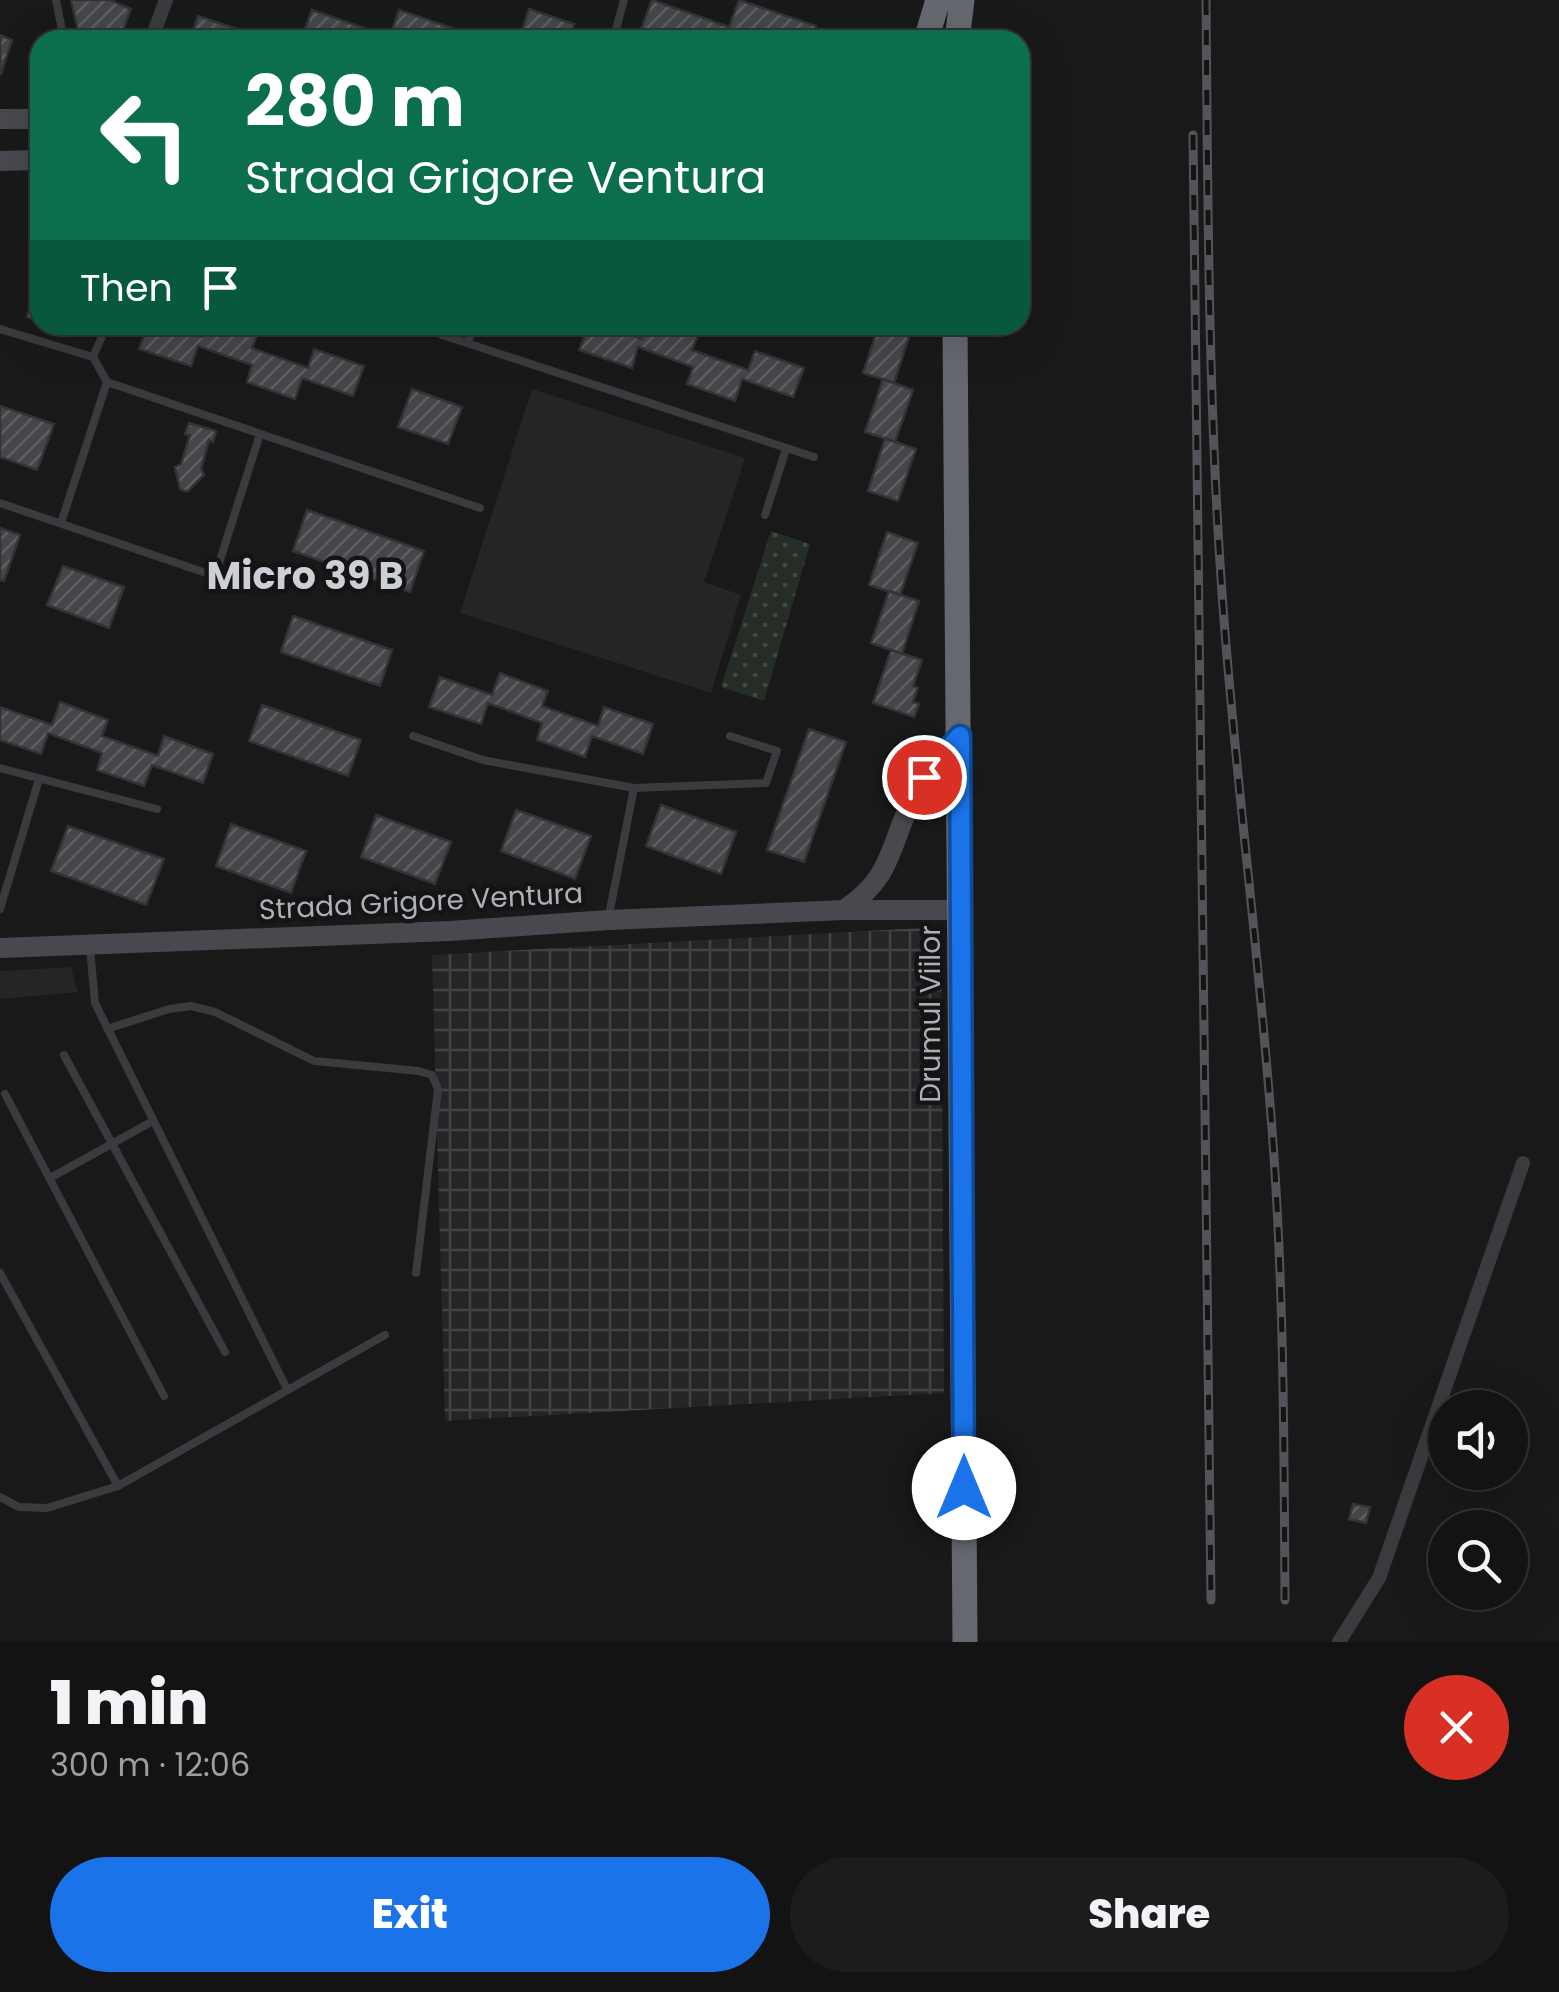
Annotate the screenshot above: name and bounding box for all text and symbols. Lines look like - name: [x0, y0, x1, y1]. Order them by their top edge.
- text: 280 m: [245, 52, 465, 151]
- icon: left: [80, 70, 210, 200]
- text: Strada Grigore Ventura: [245, 146, 766, 209]
- icon: arrive: [193, 260, 248, 315]
- text: Then: [80, 261, 173, 314]
- district label: Micro 39 B: [206, 549, 404, 602]
- pin: [882, 735, 967, 820]
- icon: arrive: [897, 750, 952, 805]
- street label: Strada Grigore Ventura: [258, 874, 584, 929]
- street label: Drumul Viilor: [911, 925, 950, 1103]
- map controls: [1428, 1390, 1528, 1610]
- button: sound: [1428, 1390, 1528, 1490]
- position arrow: [912, 1436, 1016, 1540]
- button: search: [1428, 1510, 1528, 1610]
- text: 1 min: [50, 1661, 208, 1745]
- button: close: [1404, 1675, 1509, 1780]
- text: 300 m · 12:06: [50, 1742, 250, 1787]
- button: Exit: [50, 1857, 770, 1972]
- button: Share: [790, 1857, 1509, 1972]

